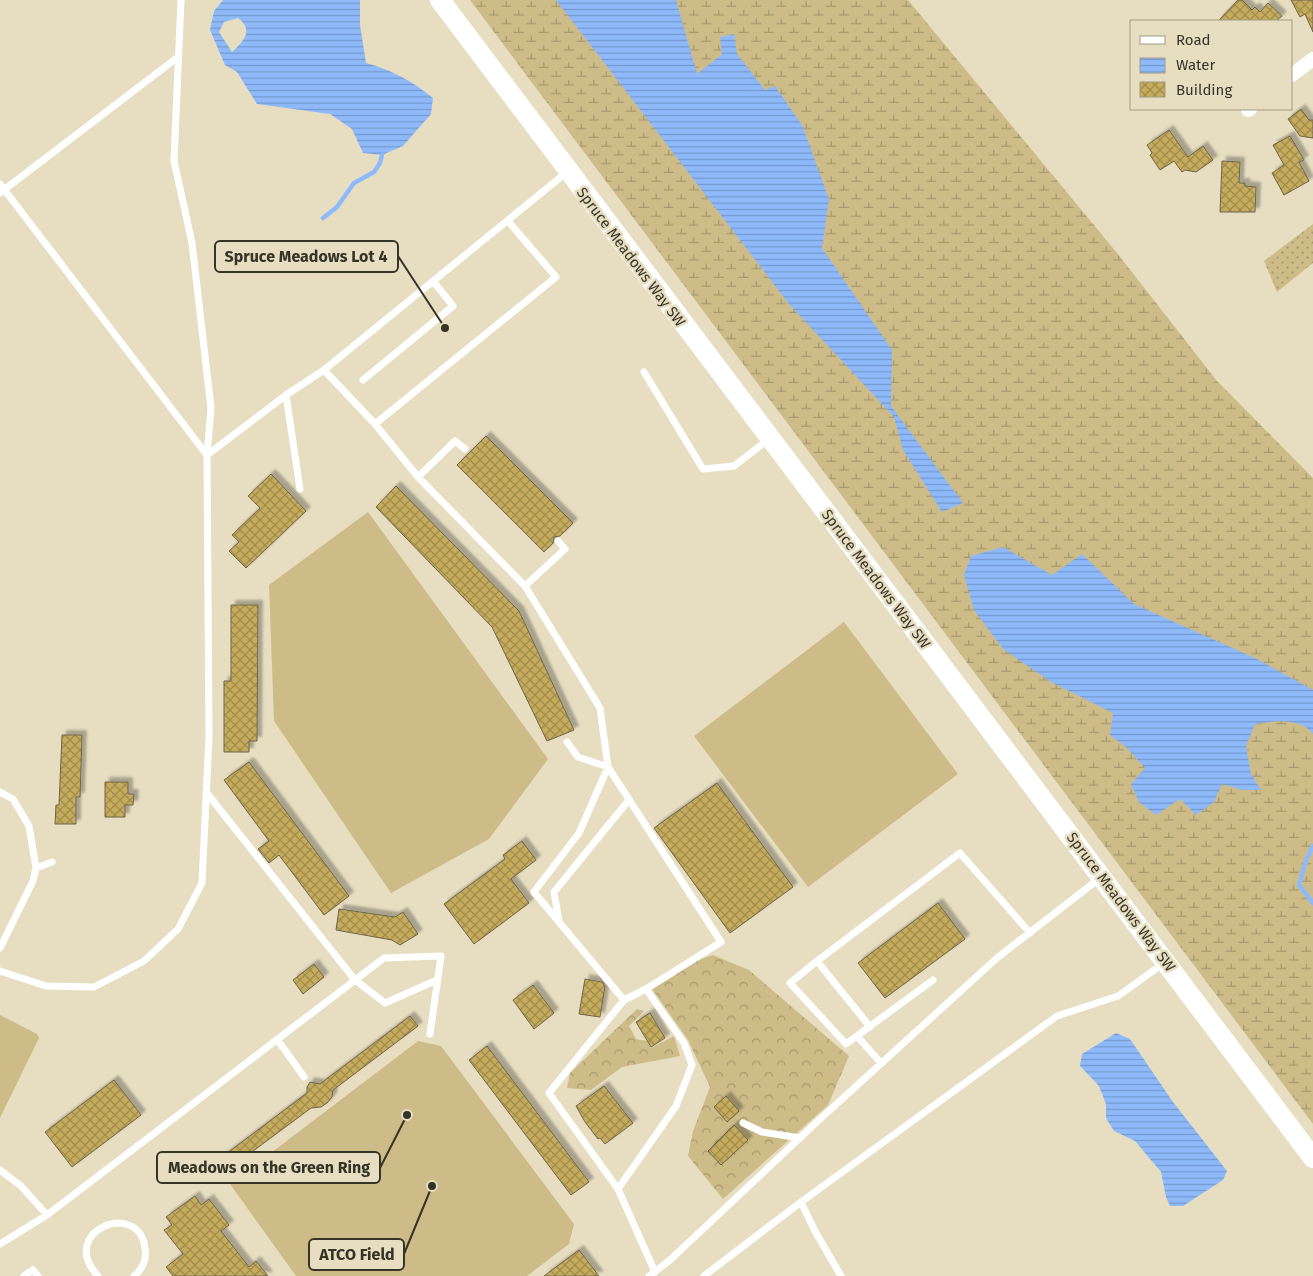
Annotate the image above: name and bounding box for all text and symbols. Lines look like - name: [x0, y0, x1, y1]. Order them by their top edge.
- legend: [1130, 20, 1293, 110]
- text: Road: [1176, 31, 1211, 49]
- text: Water: [1176, 56, 1215, 74]
- text: Building: [1176, 81, 1232, 99]
- street label: Spruce Meadows Way SW: [573, 184, 690, 331]
- callout: Spruce Meadows Lot 4: [215, 241, 398, 272]
- text: Spruce Meadows Lot 4: [225, 247, 387, 266]
- street label: Spruce Meadows Way SW: [818, 506, 935, 653]
- street label: Spruce Meadows Way SW: [1063, 829, 1180, 976]
- callout: Meadows on the Green Ring: [157, 1152, 380, 1183]
- text: Meadows on the Green Ring: [168, 1158, 370, 1177]
- callout: ATCO Field: [309, 1239, 404, 1270]
- text: ATCO Field: [318, 1245, 395, 1264]

